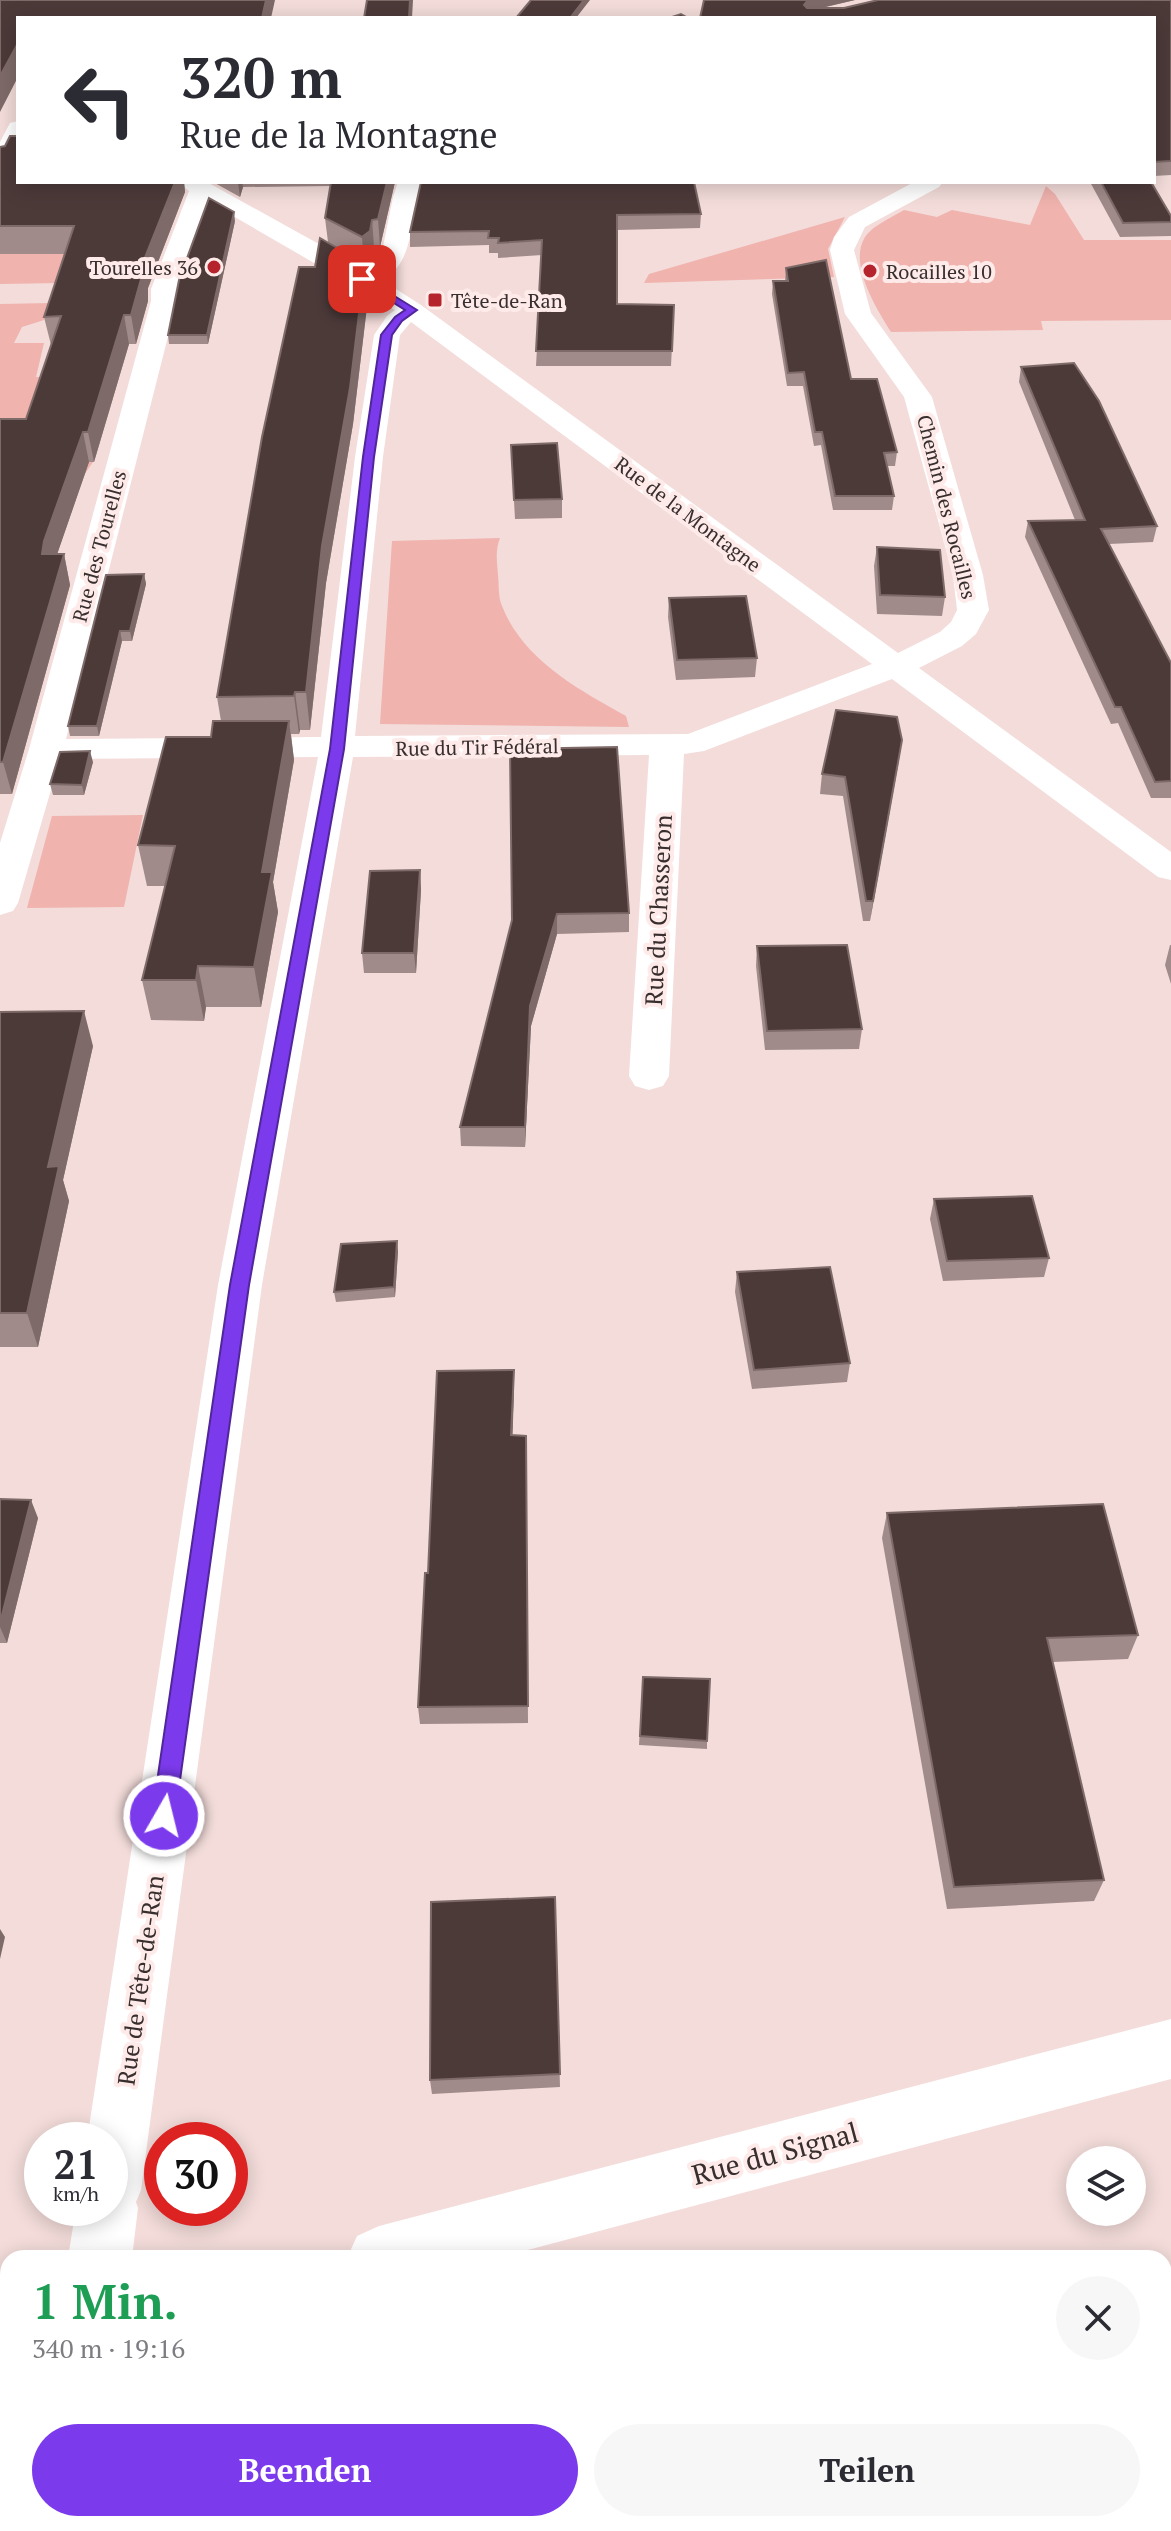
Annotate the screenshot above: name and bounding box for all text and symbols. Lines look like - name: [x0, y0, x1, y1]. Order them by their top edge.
- text: 320 m: [180, 40, 342, 114]
- icon: left: [48, 48, 152, 152]
- text: Rue de la Montagne: [180, 111, 498, 158]
- pin: [328, 245, 396, 313]
- place label: Tourelles 36: [90, 254, 198, 281]
- icon: arrive: [340, 257, 384, 301]
- marker: Tourelles 36: [205, 258, 223, 276]
- place label: Rocailles 10: [886, 258, 992, 285]
- marker: Rocailles 10: [861, 262, 879, 280]
- place label: Tête-de-Ran: [451, 287, 563, 314]
- marker: Tête-de-Ran: [426, 291, 444, 309]
- street label: Chemin des Rocailles: [911, 412, 983, 602]
- street label: Rue de la Montagne: [609, 450, 767, 578]
- street label: Rue des Tourelles: [66, 467, 132, 625]
- street label: Rue du Tir Fédéral: [395, 732, 559, 762]
- street label: Rue du Chasseron: [637, 814, 679, 1006]
- position arrow: [122, 1774, 206, 1858]
- street label: Rue de Tête-de-Ran: [109, 1873, 171, 2087]
- street label: Rue du Signal: [688, 2113, 862, 2193]
- speed limit sign: 30: [144, 2122, 248, 2226]
- text: 21: [53, 2137, 99, 2190]
- map controls: [1066, 2146, 1146, 2226]
- button: layers: [1066, 2146, 1146, 2226]
- text: km/h: [53, 2180, 99, 2207]
- text: 1 Min.: [32, 2269, 178, 2333]
- button: close: [1056, 2276, 1140, 2360]
- text: 340 m · 19:16: [32, 2331, 185, 2365]
- button: Beenden: [32, 2424, 578, 2516]
- button: Teilen: [594, 2424, 1140, 2516]

